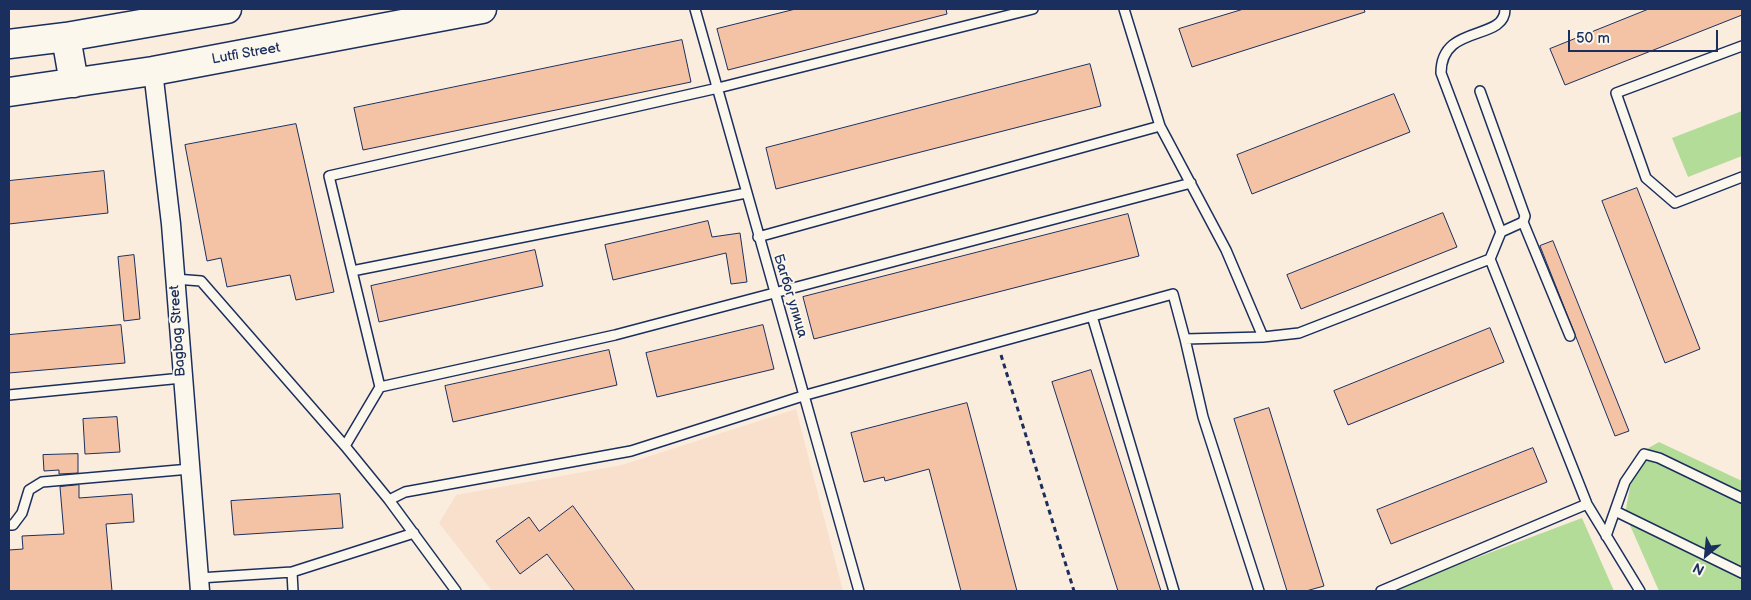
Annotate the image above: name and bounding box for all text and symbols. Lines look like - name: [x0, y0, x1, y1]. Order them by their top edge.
- scale bar: [1571, 20, 1721, 52]
- text: 50 m: [1576, 29, 1610, 48]
- street label: Lutfi Street: [210, 40, 282, 68]
- street label: Багбог улица: [769, 252, 811, 340]
- street label: Bagbag Street: [166, 285, 190, 377]
- north arrow: [1681, 530, 1731, 580]
- text: N: [1690, 559, 1707, 579]

